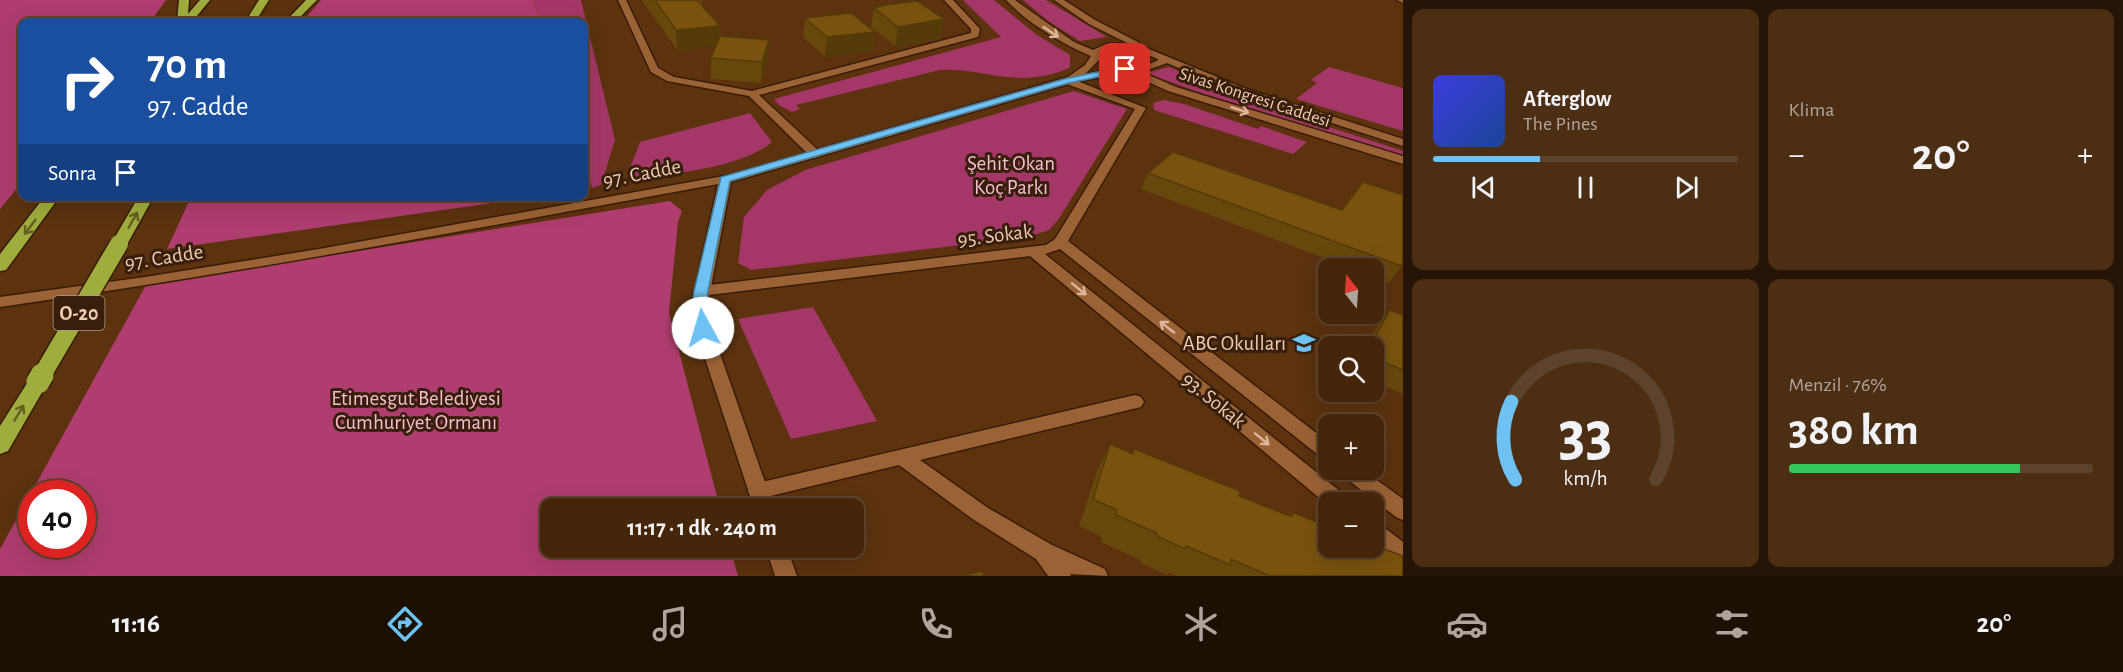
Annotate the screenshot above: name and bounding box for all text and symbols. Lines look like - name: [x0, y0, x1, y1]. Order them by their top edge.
- one-way arrow: [1042, 26, 1059, 38]
- icon: right: [48, 42, 126, 120]
- pin: [1099, 43, 1150, 94]
- text: 70 m: [147, 44, 227, 86]
- icon: arrive: [1108, 52, 1141, 85]
- street label: Sivas Kongresi Caddesi: [1177, 65, 1333, 131]
- text: Afterglow: [1523, 88, 1611, 110]
- text: 97. Cadde: [147, 93, 249, 120]
- text: Klima: [1789, 100, 1834, 120]
- one-way arrow: [1230, 105, 1249, 116]
- text: The Pines: [1523, 114, 1598, 134]
- text: 20°: [1912, 133, 1970, 178]
- text: −: [1789, 139, 1804, 172]
- text: +: [2077, 139, 2093, 172]
- park label: Şehit Okan Koç Parkı: [967, 153, 1055, 198]
- icon: arrive: [109, 156, 142, 189]
- street label: 97. Cadde: [601, 156, 683, 191]
- text: Sonra: [48, 162, 97, 184]
- icon: previous: [1467, 171, 1500, 204]
- icon: pause: [1569, 171, 1602, 204]
- icon: next: [1670, 171, 1703, 204]
- one-way arrow: [127, 212, 139, 229]
- one-way arrow: [24, 218, 36, 234]
- street label: 95. Sokak: [956, 220, 1034, 250]
- street label: 97. Cadde: [123, 241, 205, 274]
- north arrow: [1318, 258, 1384, 324]
- map controls: [1318, 258, 1384, 558]
- one-way arrow: [1071, 282, 1087, 295]
- road number: O-20: [54, 296, 104, 330]
- position arrow: [671, 296, 735, 360]
- one-way arrow: [1159, 320, 1175, 333]
- school or university icon: ABC Okulları: [1291, 330, 1317, 356]
- place label: ABC Okulları: [1183, 333, 1286, 354]
- button: search: [1318, 336, 1384, 402]
- street label: 93. Sokak: [1178, 369, 1250, 432]
- text: Menzil · 76%: [1789, 375, 1887, 395]
- park label: Etimesgut Belediyesi Cumhuriyet Ormanı: [331, 388, 501, 433]
- text: 33: [1558, 404, 1612, 466]
- one-way arrow: [13, 405, 26, 422]
- text: 380 km: [1789, 408, 1919, 453]
- button: +: [1318, 414, 1384, 480]
- one-way arrow: [1254, 432, 1269, 446]
- text: km/h: [1563, 468, 1607, 489]
- speed limit sign: 40: [18, 480, 96, 558]
- button: −: [1318, 492, 1384, 558]
- text: 11:17 · 1 dk · 240 m: [627, 517, 777, 539]
- icon: directions: [384, 603, 426, 645]
- icon: music: [649, 603, 691, 645]
- icon: phone: [915, 603, 957, 645]
- icon: climate: [1180, 603, 1222, 645]
- icon: car: [1446, 603, 1488, 645]
- icon: filters: [1711, 603, 1753, 645]
- text: 11:16: [112, 610, 160, 637]
- text: 20°: [1977, 610, 2011, 637]

